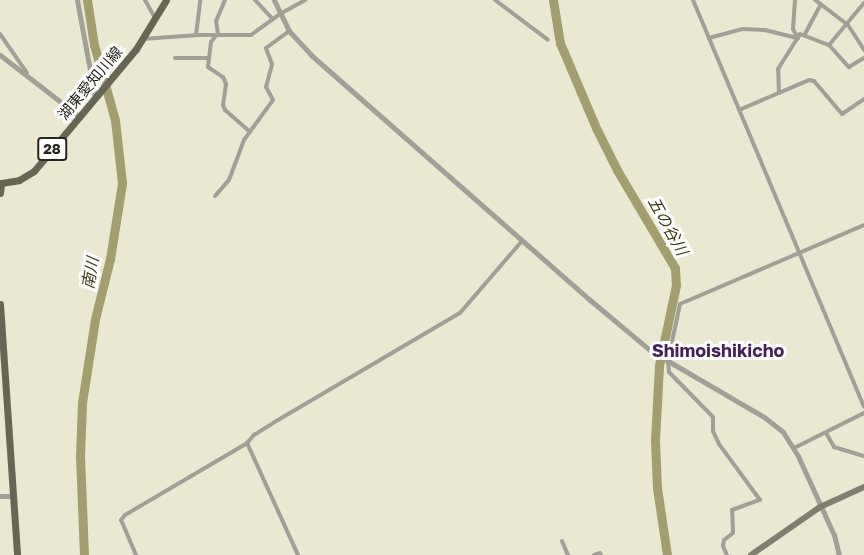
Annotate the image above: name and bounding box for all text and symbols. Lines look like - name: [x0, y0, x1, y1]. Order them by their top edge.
- street label: 湖東愛知川線: [54, 43, 126, 123]
- road number: 28: [37, 138, 67, 160]
- water label: 五の谷川: [644, 193, 692, 259]
- water label: 南川: [78, 256, 102, 290]
- district label: Shimoishikicho: [652, 339, 784, 361]

